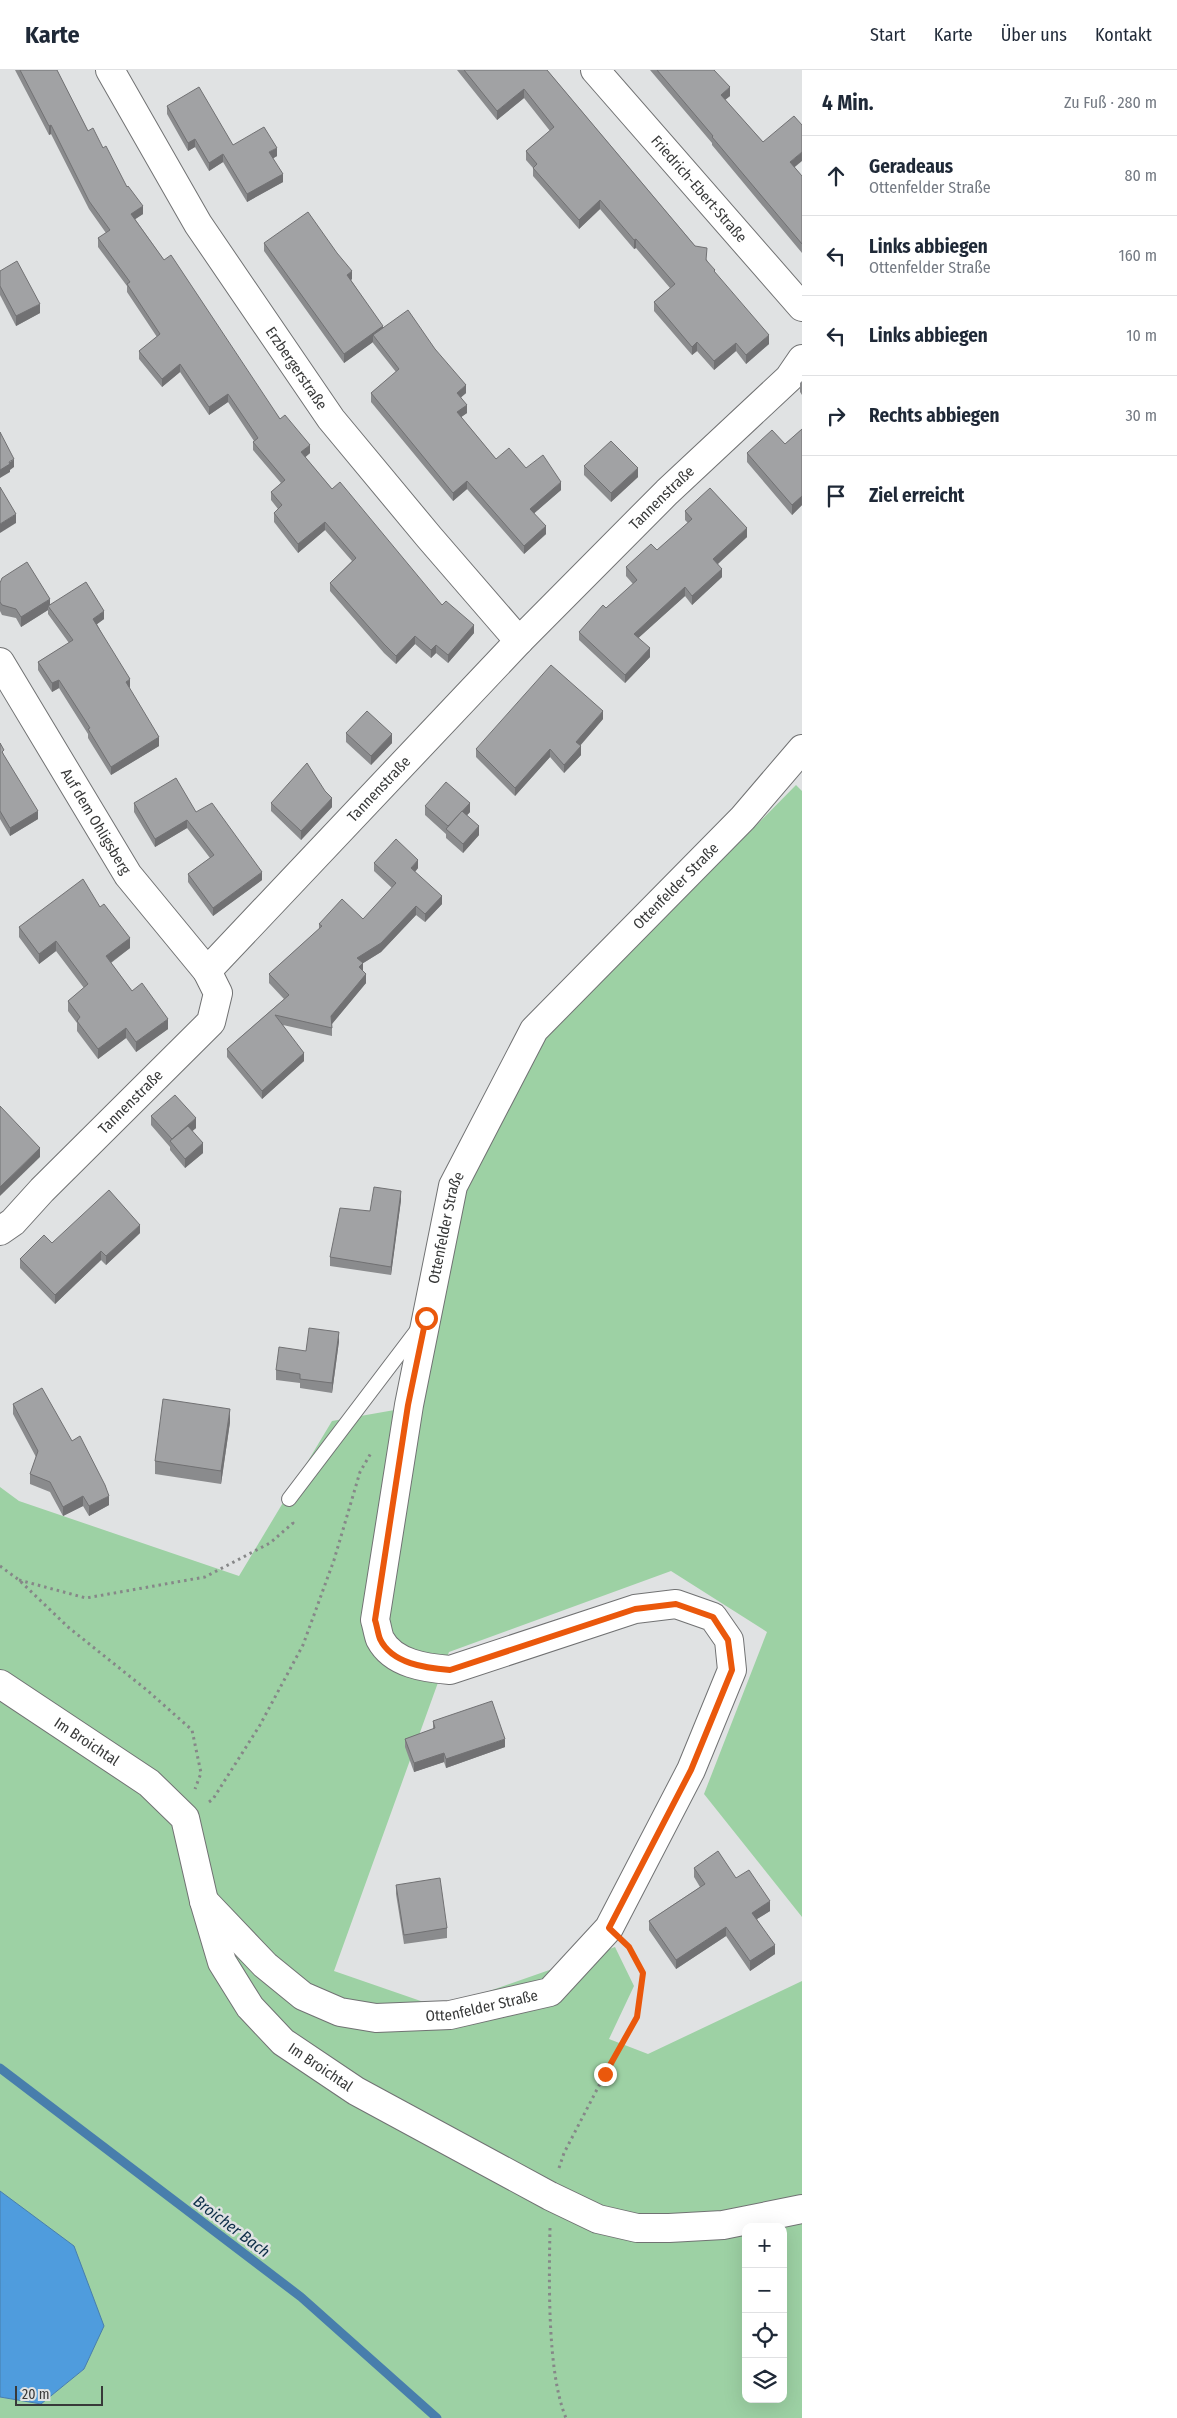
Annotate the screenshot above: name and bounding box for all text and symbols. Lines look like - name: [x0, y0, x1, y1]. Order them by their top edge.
- text: Karte: [25, 21, 80, 49]
- text: Start: [870, 24, 906, 46]
- text: Karte: [934, 24, 973, 46]
- text: Über uns: [1001, 24, 1067, 46]
- text: Kontakt: [1095, 24, 1152, 46]
- text: 4 Min.: [822, 90, 874, 116]
- text: Zu Fuß · 280 m: [1064, 93, 1157, 112]
- street label: Friedrich-Ebert-Straße: [647, 132, 751, 246]
- text: Geradeaus: [869, 155, 953, 178]
- icon: ahead: [822, 162, 850, 190]
- text: 80 m: [1125, 166, 1157, 185]
- text: Ottenfelder Straße: [869, 178, 991, 197]
- text: Links abbiegen: [869, 235, 988, 258]
- icon: left: [822, 242, 850, 270]
- text: 160 m: [1118, 246, 1157, 265]
- text: Ottenfelder Straße: [869, 258, 991, 277]
- icon: left: [822, 322, 850, 350]
- street label: Erzbergerstraße: [262, 323, 331, 413]
- text: Links abbiegen: [869, 324, 988, 347]
- text: 10 m: [1126, 326, 1157, 345]
- icon: right: [822, 402, 850, 430]
- text: Rechts abbiegen: [869, 404, 999, 427]
- text: 30 m: [1125, 406, 1157, 425]
- street label: Tannenstraße: [626, 462, 698, 534]
- icon: arrive: [822, 482, 850, 510]
- text: Ziel erreicht: [869, 484, 965, 507]
- street label: Tannenstraße: [344, 753, 414, 826]
- street label: Auf dem Ohligsberg: [57, 765, 135, 878]
- street label: Ottenfelder Straße: [629, 839, 722, 933]
- street label: Tannenstraße: [95, 1066, 167, 1138]
- street label: Ottenfelder Straße: [425, 1169, 468, 1285]
- route start: [415, 1307, 438, 1330]
- street label: Im Broichtal: [51, 1714, 122, 1770]
- street label: Ottenfelder Straße: [425, 1986, 540, 2025]
- street label: Im Broichtal: [285, 2039, 356, 2095]
- route end: [594, 2063, 617, 2086]
- water label: Broicher Bach: [190, 2192, 274, 2261]
- map controls: [742, 2223, 787, 2403]
- button: +: [742, 2223, 787, 2268]
- button: −: [742, 2268, 787, 2313]
- button: locate: [742, 2313, 787, 2358]
- button: layers: [742, 2358, 787, 2403]
- scale bar: [15, 2383, 102, 2406]
- text: 20 m: [22, 2386, 50, 2403]

